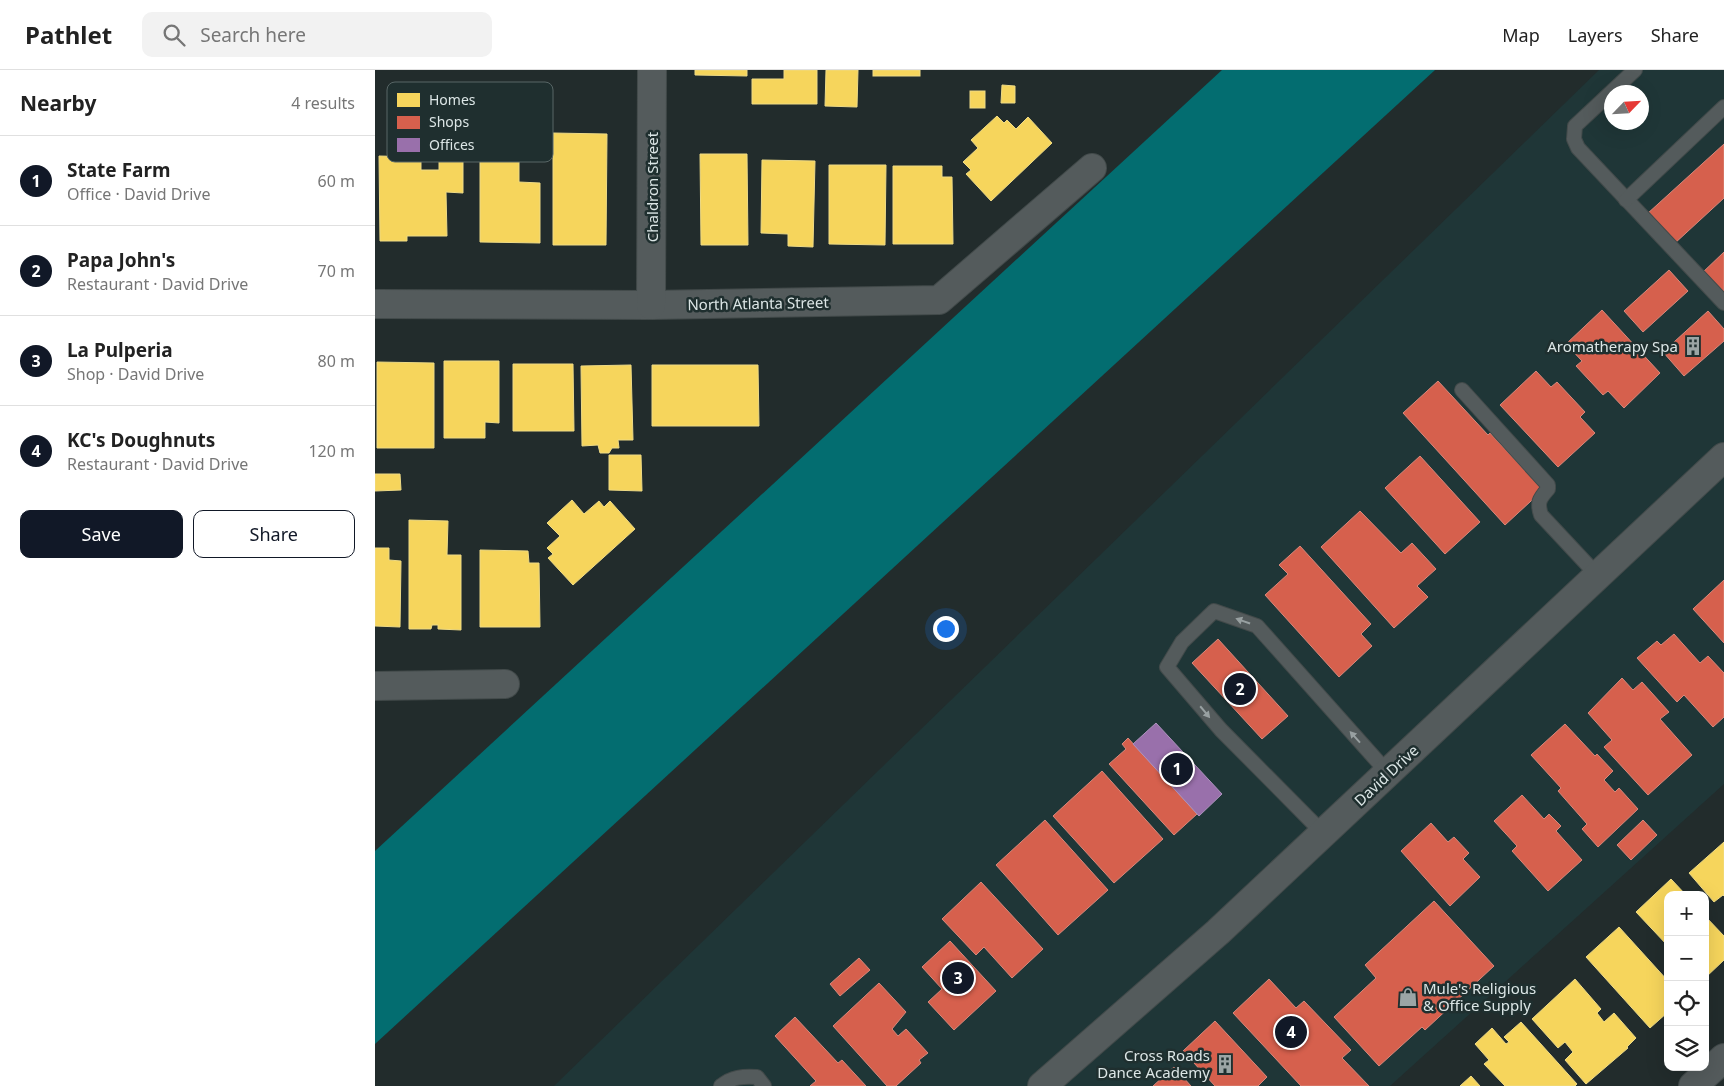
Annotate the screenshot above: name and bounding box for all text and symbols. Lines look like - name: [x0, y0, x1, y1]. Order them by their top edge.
- search box: [142, 12, 492, 57]
- text: Pathlet: [25, 18, 112, 51]
- icon: search: [160, 21, 188, 49]
- text: Search here: [200, 22, 306, 48]
- text: Map: [1502, 23, 1540, 47]
- text: Layers: [1568, 23, 1623, 47]
- text: Share: [1651, 23, 1699, 47]
- legend: [387, 82, 553, 162]
- north arrow: [1604, 85, 1649, 130]
- text: Nearby: [20, 89, 96, 117]
- text: Homes: [429, 90, 476, 109]
- text: 4 results: [291, 92, 355, 114]
- text: Shops: [429, 112, 469, 131]
- street label: Chaldron Street: [642, 131, 662, 242]
- text: Offices: [429, 135, 475, 154]
- text: State Farm: [67, 157, 170, 183]
- text: 1: [31, 170, 41, 192]
- text: 60 m: [318, 170, 355, 192]
- text: Office · David Drive: [67, 183, 210, 205]
- text: Papa John's: [67, 247, 175, 273]
- text: 2: [31, 260, 41, 282]
- text: 70 m: [318, 260, 355, 282]
- text: Restaurant · David Drive: [67, 273, 248, 295]
- street label: North Atlanta Street: [687, 292, 829, 314]
- building icon: Aromatherapy Spa: [1682, 335, 1704, 357]
- place label: Aromatherapy Spa: [1547, 336, 1678, 356]
- text: La Pulperia: [67, 337, 173, 363]
- text: 3: [31, 350, 41, 372]
- text: 80 m: [318, 350, 355, 372]
- text: Shop · David Drive: [67, 363, 204, 385]
- text: KC's Doughnuts: [67, 427, 215, 453]
- text: 4: [31, 440, 41, 462]
- text: 120 m: [308, 440, 355, 462]
- text: Restaurant · David Drive: [67, 453, 248, 475]
- button: Save: [20, 510, 183, 558]
- button: Share: [193, 510, 355, 558]
- your location: [933, 616, 959, 642]
- one-way arrow: [1235, 617, 1250, 625]
- pin: 2: [1224, 670, 1256, 708]
- one-way arrow: [1199, 705, 1211, 717]
- one-way arrow: [1349, 731, 1361, 743]
- street label: David Drive: [1350, 740, 1422, 810]
- pin: 1: [1161, 750, 1193, 788]
- map controls: [1664, 891, 1709, 1071]
- button: +: [1664, 891, 1709, 936]
- button: −: [1664, 936, 1709, 981]
- pin: 3: [942, 959, 974, 997]
- place label: Mule's Religious & Office Supply: [1423, 978, 1536, 1015]
- button: locate: [1664, 981, 1709, 1026]
- shop icon: Mule's Religious & Office Supply: [1397, 986, 1419, 1008]
- pin: 4: [1275, 1013, 1307, 1051]
- button: layers: [1664, 1026, 1709, 1071]
- place label: Cross Roads Dance Academy: [1097, 1045, 1210, 1082]
- building icon: Cross Roads Dance Academy: [1214, 1053, 1236, 1075]

